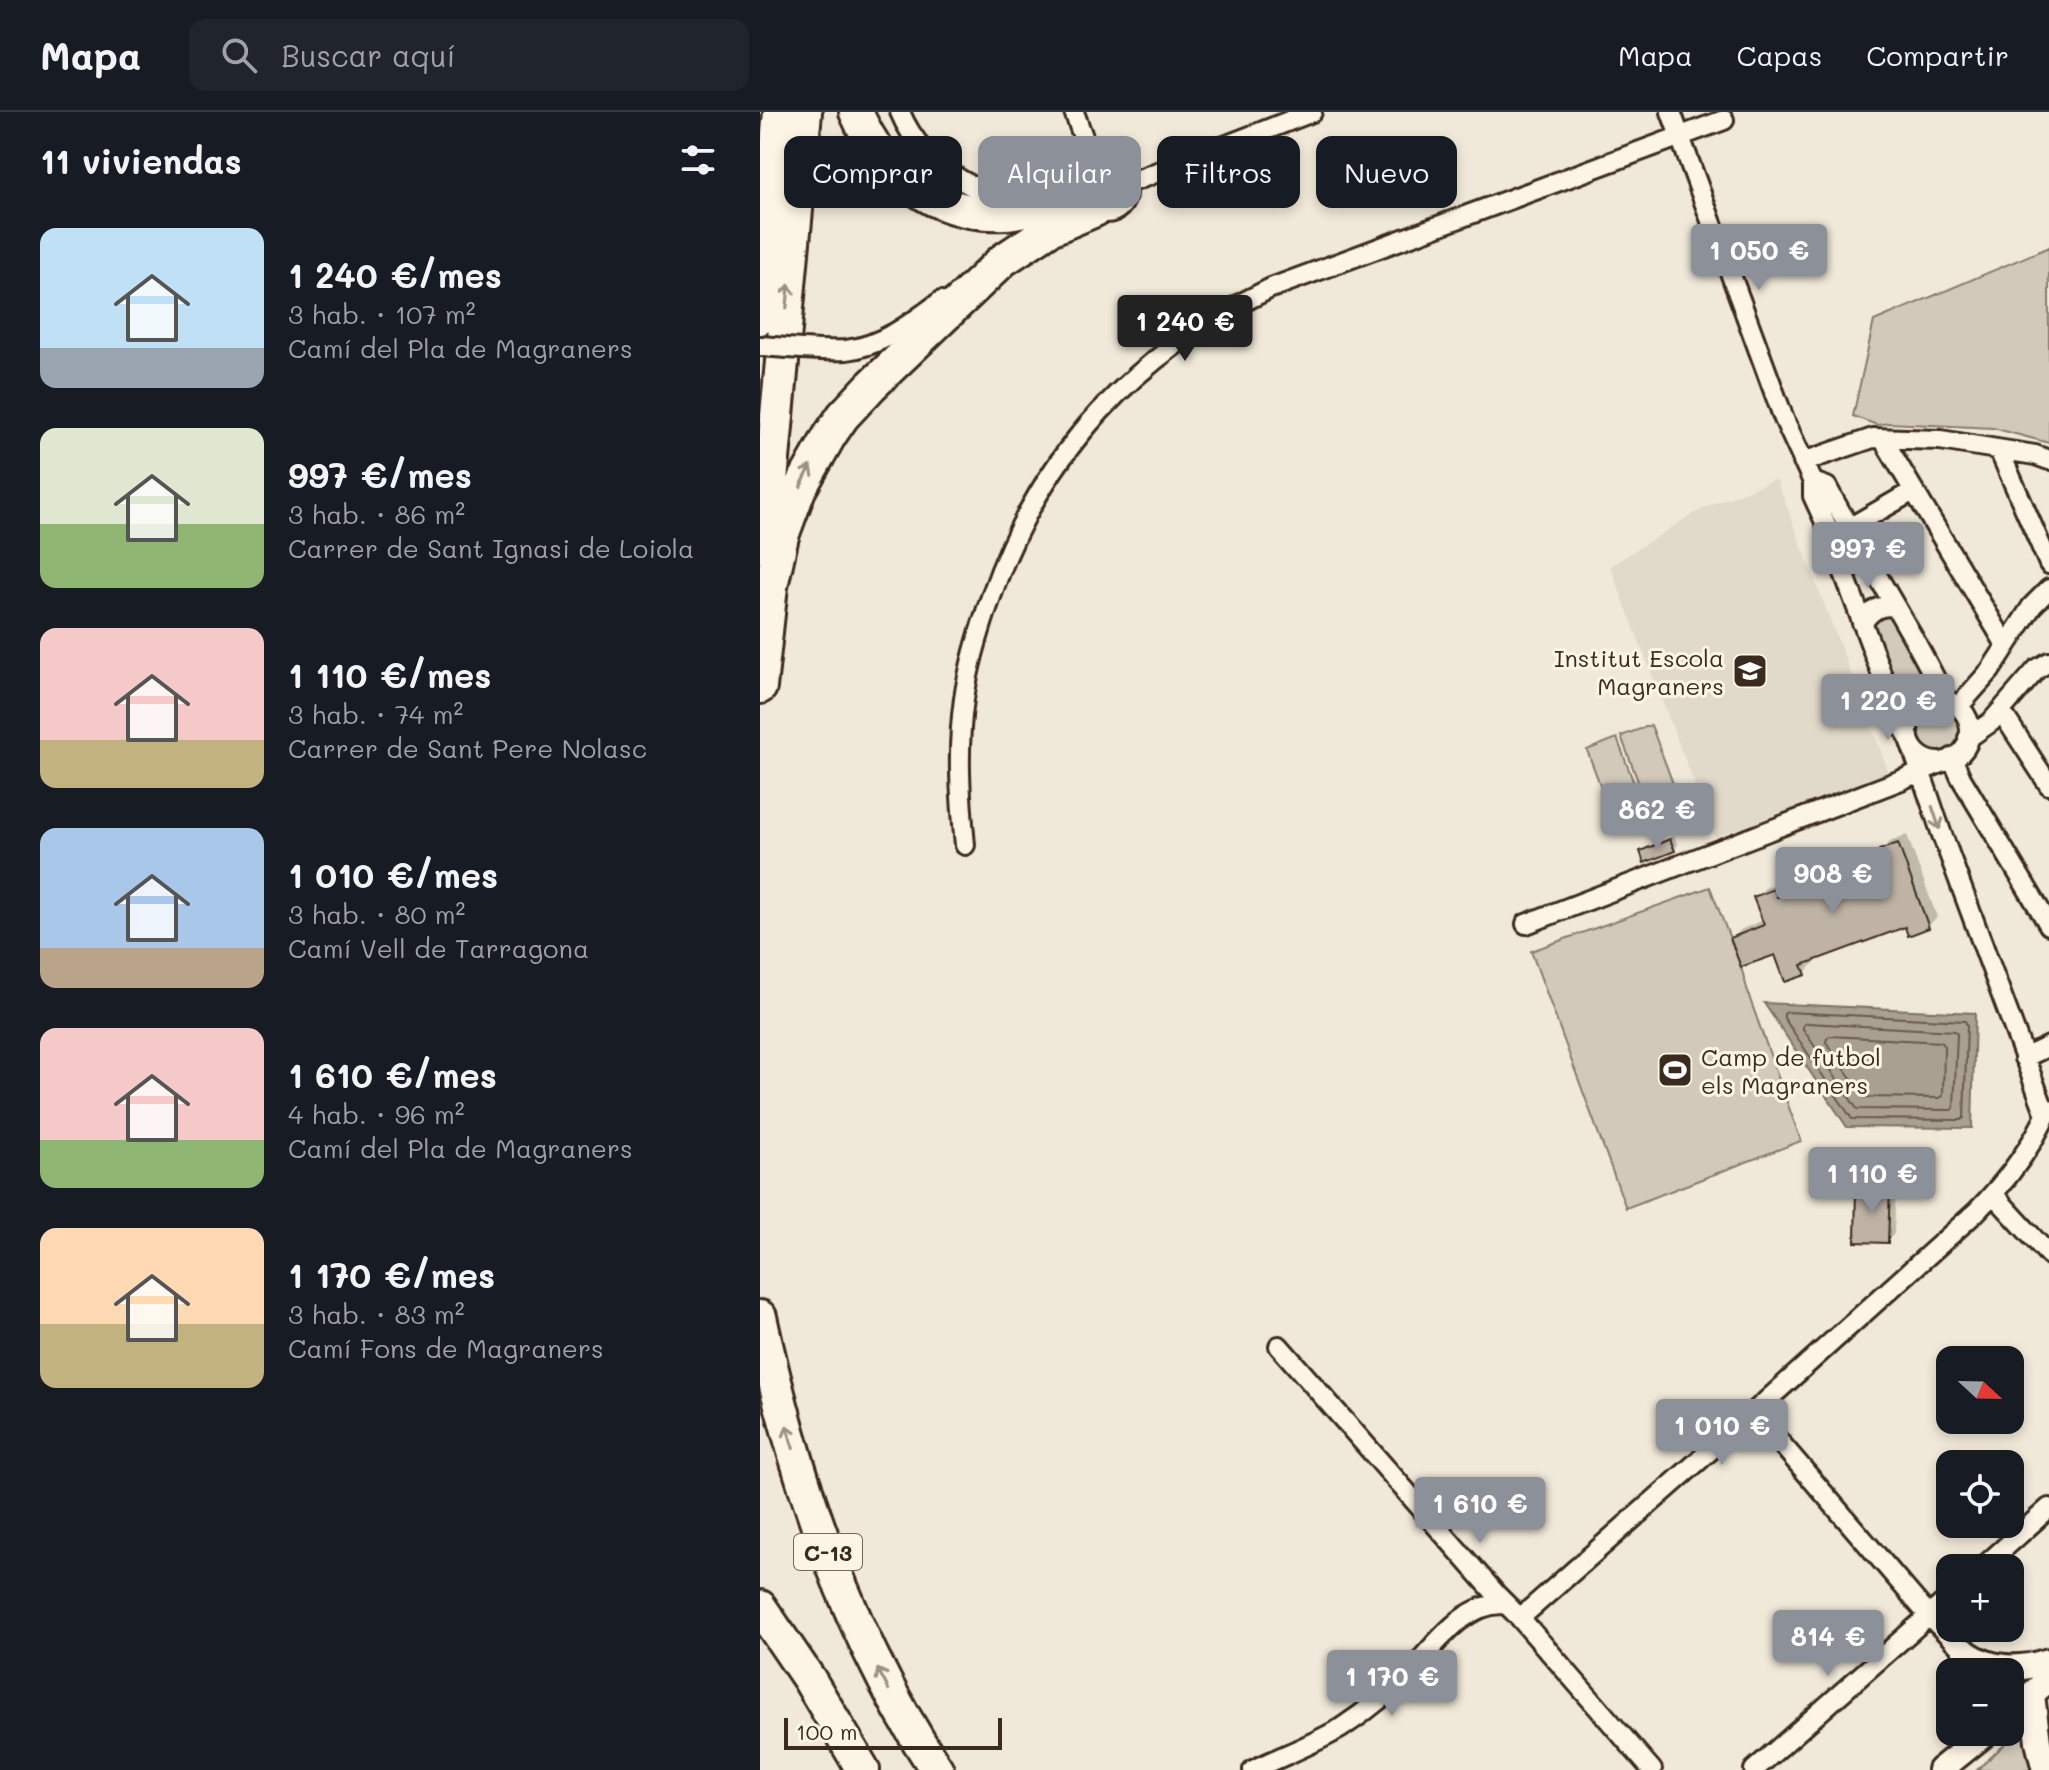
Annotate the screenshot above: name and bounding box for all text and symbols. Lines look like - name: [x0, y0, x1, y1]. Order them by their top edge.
- search box: [189, 19, 749, 91]
- text: Mapa: [40, 30, 141, 80]
- icon: search: [217, 33, 261, 77]
- text: Buscar aquí: [281, 35, 456, 75]
- text: Mapa: [1618, 37, 1693, 73]
- text: Capas: [1737, 37, 1822, 73]
- text: Compartir: [1866, 37, 2009, 73]
- chip: Comprar: [784, 136, 962, 208]
- chip: Alquilar: [978, 136, 1141, 208]
- chip: Filtros: [1157, 136, 1300, 208]
- chip: Nuevo: [1316, 136, 1457, 208]
- text: 11 viviendas: [40, 138, 242, 183]
- icon: filters: [676, 138, 720, 182]
- pin: 1 050 €: [1685, 224, 1833, 292]
- text: 1 050 €: [1709, 233, 1809, 267]
- text: 1 240 €/mes: [288, 252, 502, 297]
- icon: home: [104, 260, 200, 356]
- one-way arrow: [781, 284, 796, 310]
- pin: 1 240 €: [1111, 295, 1259, 363]
- text: 3 hab. · 107 m²: [288, 297, 476, 331]
- text: 1 240 €: [1135, 304, 1235, 338]
- text: Camí del Pla de Magraners: [288, 331, 633, 365]
- text: 997 €/mes: [288, 452, 472, 497]
- icon: home: [104, 460, 200, 556]
- one-way arrow: [798, 464, 814, 488]
- text: 3 hab. · 86 m²: [288, 497, 465, 531]
- pin: 997 €: [1812, 522, 1924, 590]
- text: Carrer de Sant Ignasi de Loiola: [288, 531, 694, 565]
- text: 997 €: [1830, 531, 1906, 565]
- place label: Institut Escola Magraners: [1554, 642, 1724, 701]
- text: 1 110 €/mes: [288, 652, 491, 697]
- school or university icon: Institut Escola Magraners: [1731, 652, 1769, 690]
- icon: home: [104, 660, 200, 756]
- pin: 1 220 €: [1814, 674, 1962, 742]
- text: 1 220 €: [1839, 683, 1937, 717]
- text: 3 hab. · 74 m²: [288, 697, 463, 731]
- text: Carrer de Sant Pere Nolasc: [288, 731, 647, 765]
- pin: 862 €: [1601, 783, 1713, 851]
- text: 862 €: [1619, 792, 1695, 826]
- one-way arrow: [1929, 805, 1944, 830]
- pin: 908 €: [1777, 847, 1889, 915]
- text: 1 010 €/mes: [288, 852, 498, 897]
- text: 908 €: [1794, 856, 1872, 890]
- icon: home: [104, 860, 200, 956]
- text: 3 hab. · 80 m²: [288, 897, 465, 931]
- text: Camí Vell de Tarragona: [288, 931, 589, 965]
- place label: Camp de futbol els Magraners: [1701, 1041, 1881, 1100]
- sports icon: Camp de futbol els Magraners: [1656, 1051, 1694, 1089]
- text: 1 610 €/mes: [288, 1052, 497, 1097]
- icon: home: [104, 1060, 200, 1156]
- text: 4 hab. · 96 m²: [288, 1097, 465, 1131]
- text: Camí del Pla de Magraners: [288, 1131, 633, 1165]
- pin: 1 110 €: [1798, 1147, 1946, 1215]
- text: 1 110 €: [1826, 1156, 1918, 1190]
- text: 1 170 €/mes: [288, 1252, 495, 1297]
- icon: home: [104, 1260, 200, 1356]
- text: 3 hab. · 83 m²: [288, 1297, 465, 1331]
- text: Camí Fons de Magraners: [288, 1331, 604, 1365]
- north arrow: [1936, 1346, 2024, 1434]
- map controls: [1936, 1346, 2024, 1746]
- pin: 1 010 €: [1648, 1399, 1796, 1467]
- text: 1 010 €: [1674, 1408, 1770, 1442]
- one-way arrow: [782, 1424, 797, 1450]
- button: locate: [1936, 1450, 2024, 1538]
- pin: 1 610 €: [1406, 1477, 1554, 1545]
- text: 1 610 €: [1432, 1486, 1528, 1520]
- road number: C-13: [794, 1534, 862, 1570]
- button: +: [1936, 1554, 2024, 1642]
- pin: 814 €: [1772, 1610, 1884, 1678]
- text: 814 €: [1791, 1619, 1865, 1653]
- pin: 1 170 €: [1318, 1650, 1466, 1718]
- button: −: [1936, 1658, 2024, 1746]
- text: 1 170 €: [1345, 1659, 1439, 1693]
- one-way arrow: [874, 1668, 890, 1692]
- scale bar: [784, 1714, 1002, 1750]
- text: 100 m: [796, 1717, 858, 1746]

